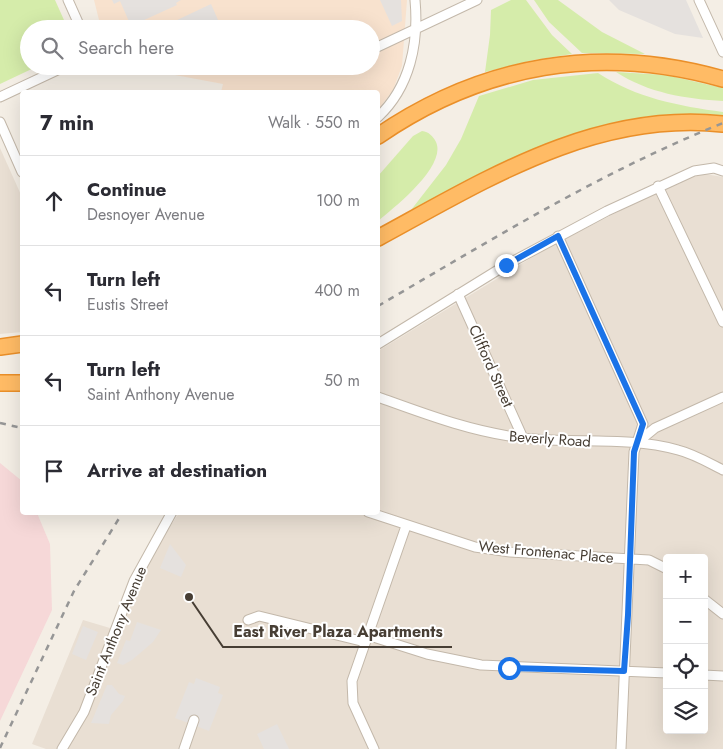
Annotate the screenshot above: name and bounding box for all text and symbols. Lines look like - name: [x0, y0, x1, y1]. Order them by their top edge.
- search box: [20, 20, 380, 75]
- icon: search: [38, 34, 66, 62]
- text: Search here: [78, 34, 174, 61]
- text: 7 min: [40, 108, 94, 138]
- text: Walk · 550 m: [268, 111, 360, 134]
- text: Continue: [87, 176, 166, 203]
- icon: ahead: [40, 187, 68, 215]
- text: 100 m: [316, 189, 360, 212]
- text: Desnoyer Avenue: [87, 203, 205, 226]
- route end: [495, 254, 518, 277]
- text: Turn left: [87, 266, 160, 293]
- icon: left: [40, 277, 68, 305]
- text: 400 m: [314, 279, 360, 302]
- text: Eustis Street: [87, 293, 168, 316]
- street label: Clifford Street: [463, 321, 519, 411]
- text: Turn left: [87, 356, 160, 383]
- icon: left: [40, 367, 68, 395]
- text: 50 m: [324, 369, 360, 392]
- text: Saint Anthony Avenue: [87, 383, 235, 406]
- street label: Beverly Road: [508, 425, 592, 453]
- icon: arrive: [40, 457, 68, 485]
- text: Arrive at destination: [87, 457, 267, 484]
- street label: West Frontenac Place: [478, 535, 615, 569]
- map controls: [663, 554, 708, 734]
- button: +: [663, 554, 708, 599]
- street label: Saint Anthony Avenue: [80, 562, 152, 699]
- button: −: [663, 599, 708, 644]
- callout: East River Plaza Apartments: [223, 616, 452, 647]
- text: East River Plaza Apartments: [233, 620, 443, 643]
- button: locate: [663, 644, 708, 689]
- route start: [498, 657, 521, 680]
- button: layers: [663, 689, 708, 734]

